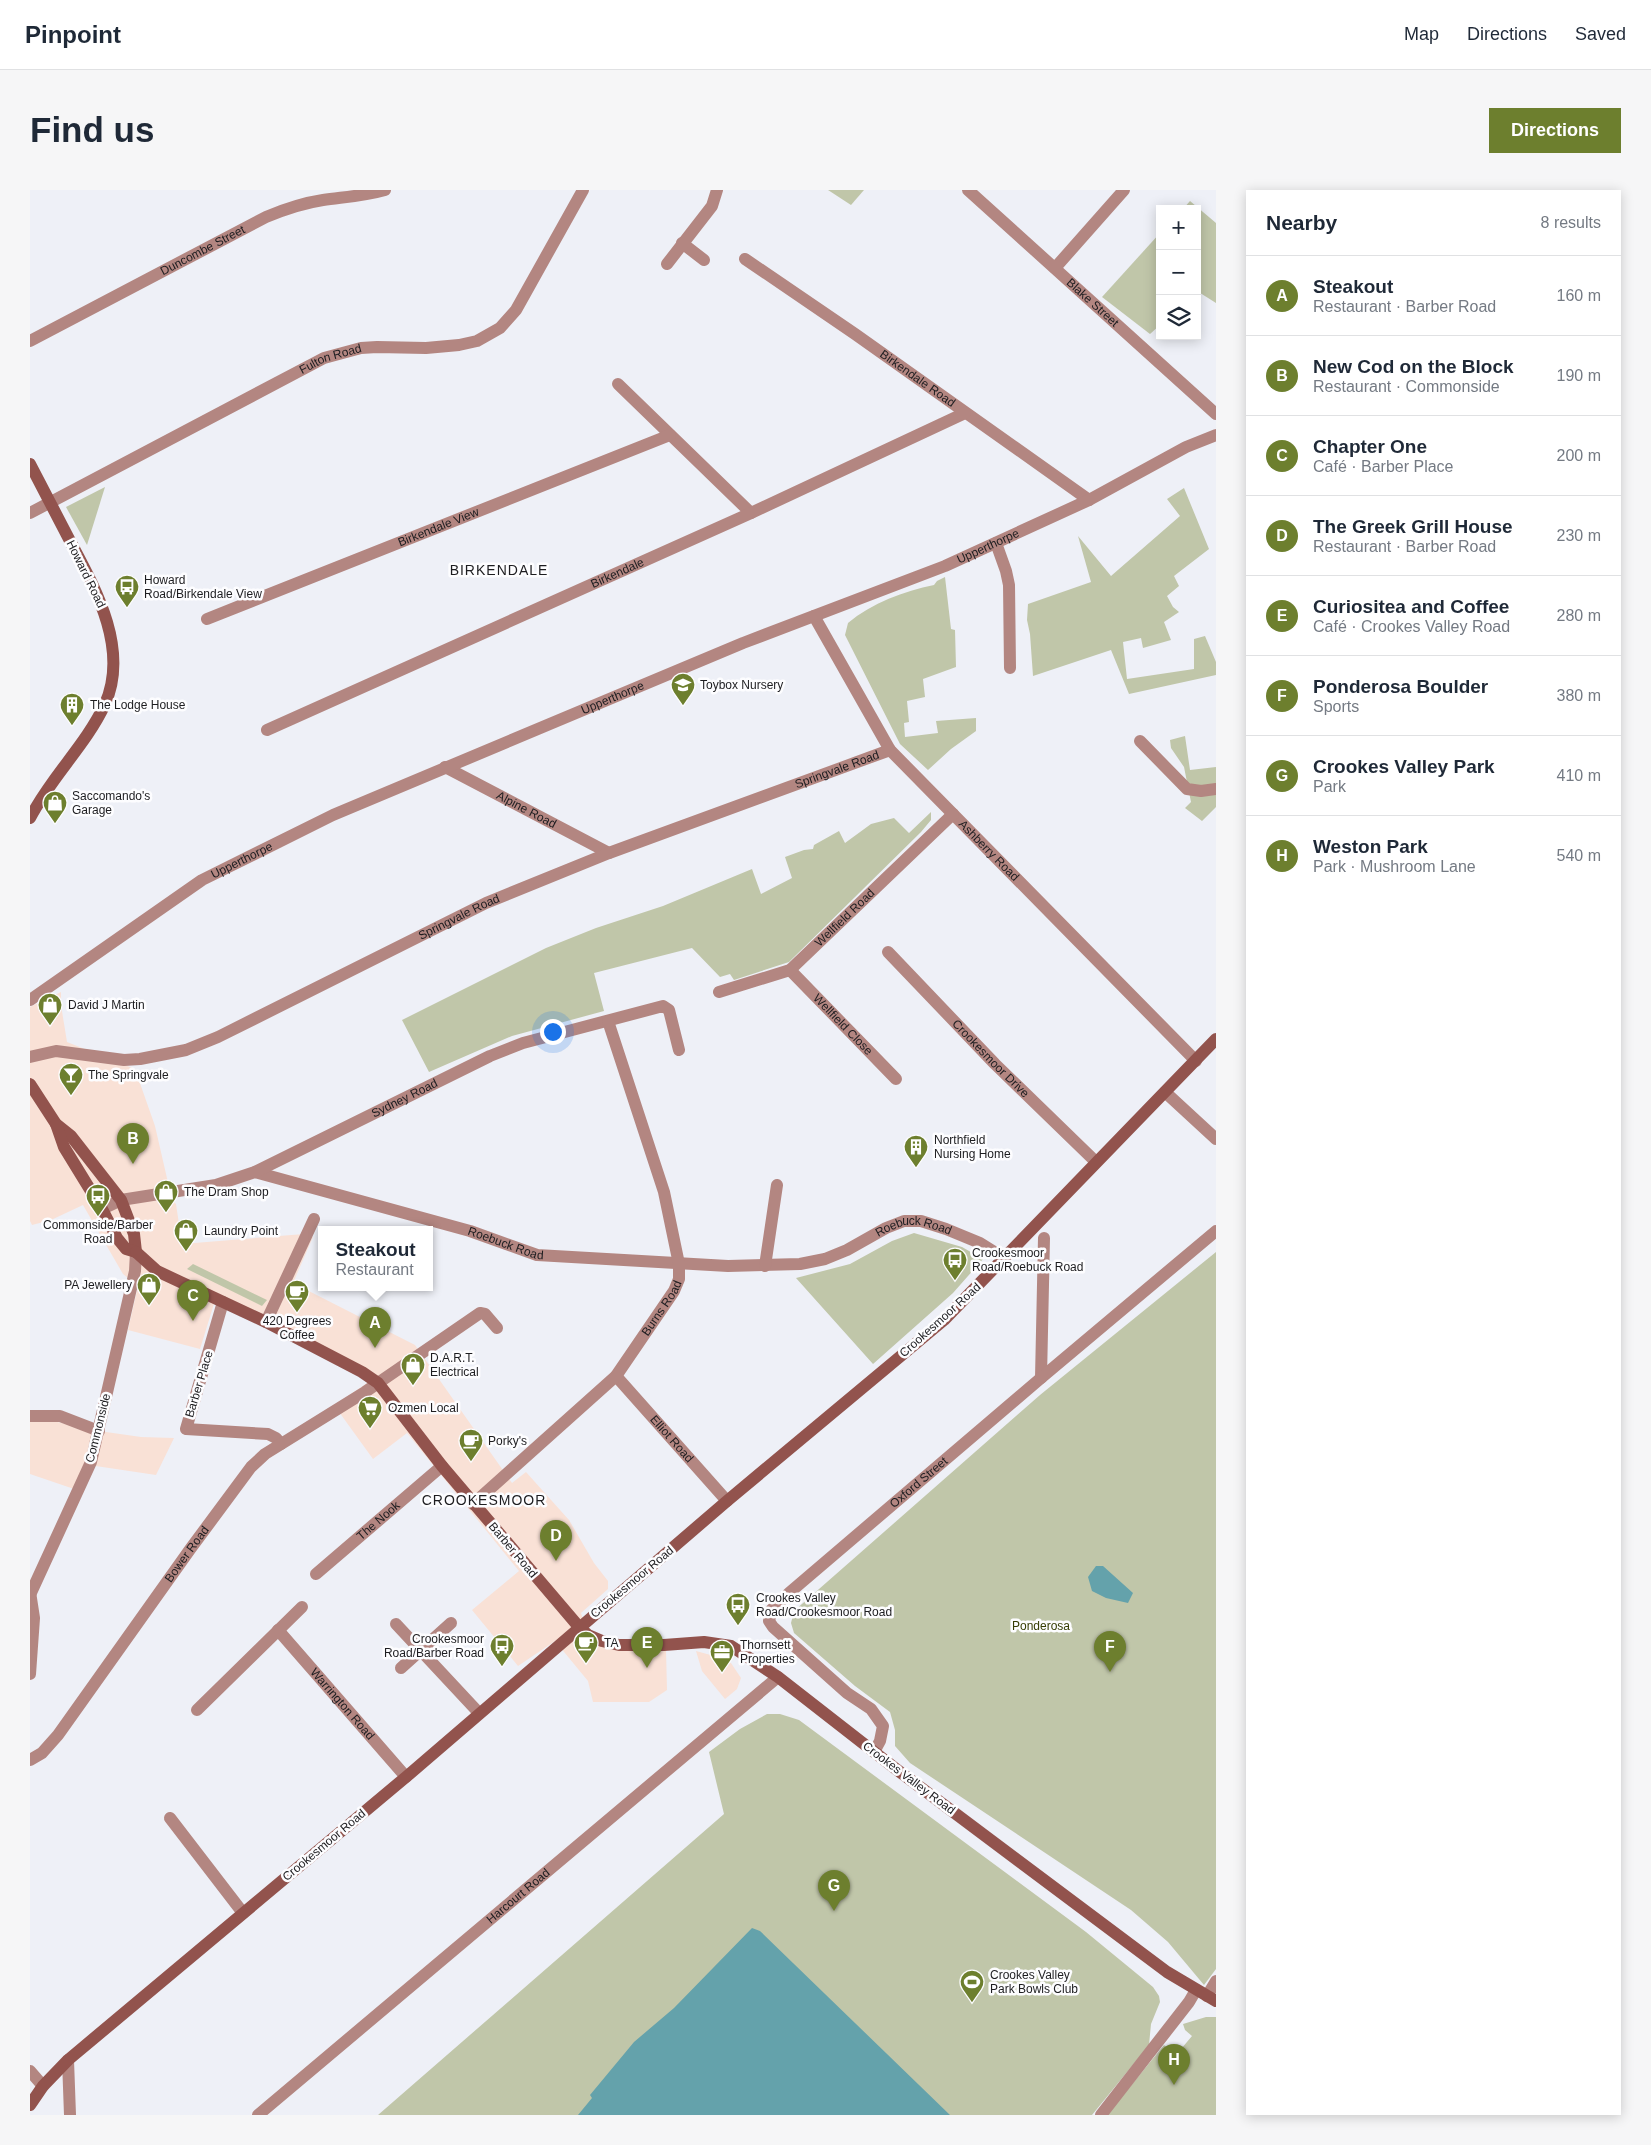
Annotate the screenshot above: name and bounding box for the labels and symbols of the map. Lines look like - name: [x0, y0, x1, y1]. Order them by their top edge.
- street label: Duncombe Street: [158, 222, 248, 278]
- street label: Blake Street: [1064, 275, 1122, 330]
- street label: Fulton Road: [297, 341, 363, 377]
- street label: Birkendale Road: [877, 347, 958, 410]
- street label: Birkendale View: [396, 505, 481, 549]
- street label: Upperthorpe: [955, 526, 1022, 567]
- street label: Howard Road: [64, 538, 108, 610]
- street label: Birkendale: [589, 555, 646, 591]
- district label: BIRKENDALE: [450, 562, 548, 578]
- place label: Howard Road/Birkendale View: [144, 573, 262, 601]
- bus stop icon: Howard Road/Birkendale View: [114, 574, 140, 608]
- school or university icon: Toybox Nursery: [670, 672, 696, 706]
- street label: Upperthorpe: [579, 678, 646, 717]
- place label: Toybox Nursery: [700, 678, 783, 692]
- building icon: The Lodge House: [59, 692, 85, 726]
- place label: The Lodge House: [90, 698, 186, 712]
- street label: Springvale Road: [793, 748, 881, 791]
- street label: Alpine Road: [494, 788, 559, 831]
- place label: Saccomando's Garage: [72, 789, 150, 817]
- shop icon: Saccomando's Garage: [42, 790, 68, 824]
- street label: Ashberry Road: [956, 817, 1022, 884]
- street label: Upperthorpe: [209, 839, 275, 881]
- street label: Wellfield Road: [812, 886, 877, 949]
- street label: Springvale Road: [416, 891, 502, 943]
- street label: Wellfield Close: [810, 991, 876, 1058]
- shop icon: David J Martin: [37, 992, 63, 1026]
- place label: David J Martin: [68, 998, 145, 1012]
- street label: Crookesmoor Drive: [949, 1017, 1032, 1100]
- your location: [540, 1019, 566, 1045]
- bar icon: The Springvale: [58, 1062, 84, 1096]
- place label: The Springvale: [88, 1068, 169, 1082]
- street label: Sydney Road: [369, 1076, 440, 1120]
- pin: B: [117, 1123, 149, 1164]
- place label: Northfield Nursing Home: [934, 1133, 1011, 1161]
- building icon: Northfield Nursing Home: [903, 1134, 929, 1168]
- shop icon: The Dram Shop: [153, 1179, 179, 1213]
- bus stop icon: Commonside/Barber Road: [85, 1183, 111, 1217]
- place label: The Dram Shop: [184, 1185, 269, 1199]
- street label: Roebuck Road: [873, 1214, 954, 1240]
- place label: Commonside/Barber Road: [43, 1218, 153, 1246]
- shop icon: Laundry Point: [173, 1218, 199, 1252]
- place label: Laundry Point: [204, 1224, 279, 1238]
- street label: Roebuck Road: [466, 1224, 544, 1262]
- place label: Crookesmoor Road/Roebuck Road: [972, 1246, 1083, 1274]
- bus stop icon: Crookesmoor Road/Roebuck Road: [942, 1247, 968, 1281]
- shop icon: PA Jewellery: [136, 1272, 162, 1306]
- place label: PA Jewellery: [64, 1278, 132, 1292]
- street label: Burns Road: [639, 1278, 685, 1338]
- cafe icon: 420 Degrees Coffee: [284, 1279, 310, 1313]
- pin: C: [177, 1280, 209, 1321]
- street label: Crookesmoor Road: [897, 1280, 983, 1360]
- pin: A: [359, 1307, 391, 1348]
- place label: 420 Degrees Coffee: [263, 1314, 331, 1342]
- street label: Barber Place: [182, 1348, 216, 1419]
- place label: D.A.R.T. Electrical: [430, 1351, 479, 1379]
- shop icon: D.A.R.T. Electrical: [400, 1352, 426, 1386]
- street label: Commonside: [83, 1392, 113, 1464]
- supermarket icon: Ozmen Local: [357, 1395, 383, 1429]
- place label: Ozmen Local: [388, 1401, 459, 1415]
- street label: Elliot Road: [647, 1412, 696, 1465]
- cafe icon: Porky's: [458, 1428, 484, 1462]
- place label: Porky's: [488, 1434, 527, 1448]
- street label: Oxford Street: [887, 1453, 951, 1511]
- district label: CROOKESMOOR: [422, 1492, 546, 1508]
- street label: The Nook: [354, 1498, 403, 1543]
- street label: Barber Road: [486, 1519, 540, 1581]
- pin: D: [540, 1520, 572, 1561]
- street label: Bower Road: [162, 1523, 212, 1585]
- street label: Crookesmoor Road: [588, 1543, 676, 1621]
- place label: Crookes Valley Road/Crookesmoor Road: [756, 1591, 892, 1619]
- bus stop icon: Crookes Valley Road/Crookesmoor Road: [725, 1592, 751, 1626]
- park label: Ponderosa: [1012, 1619, 1070, 1633]
- pin: E: [631, 1627, 663, 1668]
- cafe icon: TA: [573, 1630, 599, 1664]
- pin: F: [1094, 1631, 1126, 1672]
- place label: Crookesmoor Road/Barber Road: [384, 1632, 484, 1660]
- bus stop icon: Crookesmoor Road/Barber Road: [489, 1633, 515, 1667]
- place label: TA: [604, 1636, 618, 1650]
- place label: Thornsett Properties: [740, 1638, 795, 1666]
- office icon: Thornsett Properties: [709, 1639, 735, 1673]
- street label: Warrington Road: [307, 1665, 377, 1743]
- street label: Crookes Valley Road: [860, 1739, 958, 1817]
- street label: Crookesmoor Road: [280, 1806, 368, 1884]
- street label: Harcourt Road: [484, 1865, 552, 1926]
- pin: G: [818, 1870, 850, 1911]
- place label: Crookes Valley Park Bowls Club: [990, 1968, 1078, 1996]
- sports icon: Crookes Valley Park Bowls Club: [959, 1969, 985, 2003]
- pin: H: [1158, 2044, 1190, 2085]

